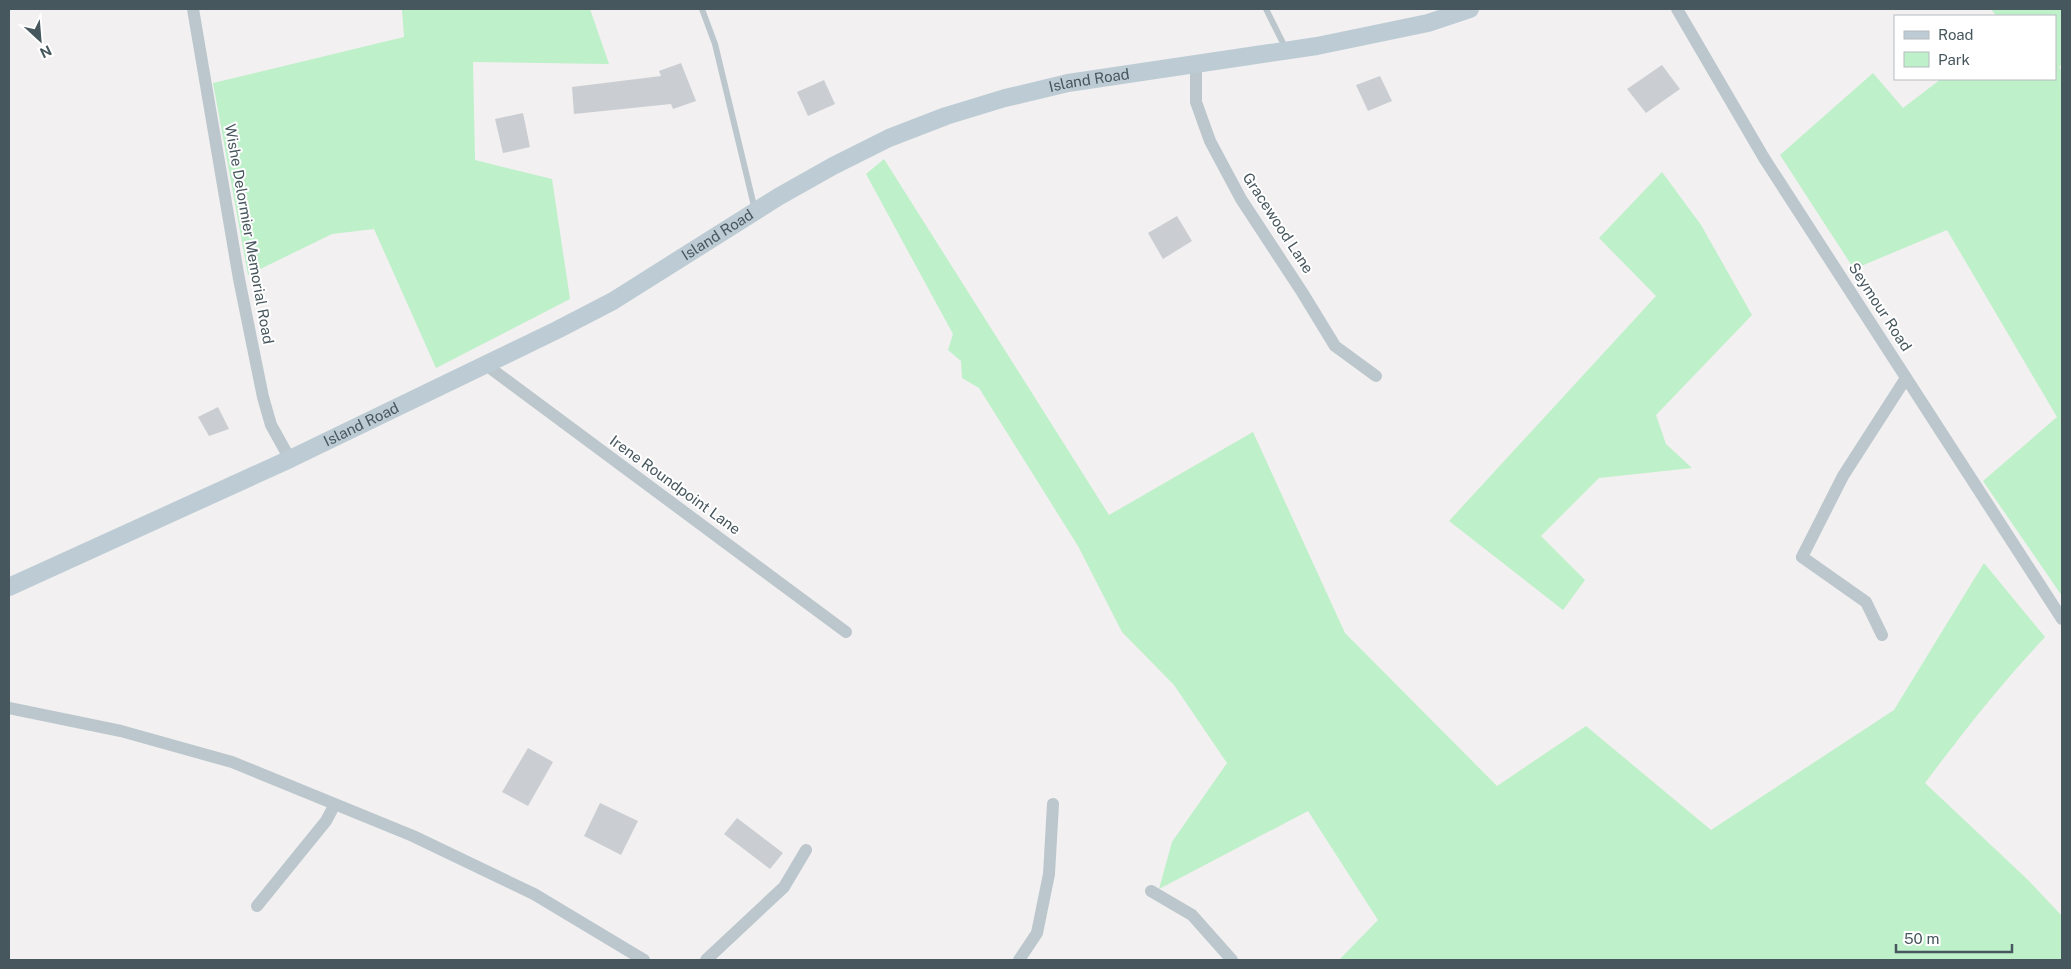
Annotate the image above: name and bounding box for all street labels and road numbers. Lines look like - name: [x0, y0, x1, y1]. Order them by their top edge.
- street label: Island Road: [1047, 65, 1131, 95]
- street label: Wishe Delormier Memorial Road: [222, 123, 277, 345]
- street label: Gracewood Lane: [1240, 169, 1317, 276]
- street label: Island Road: [678, 206, 756, 264]
- street label: Seymour Road: [1846, 259, 1915, 354]
- street label: Island Road: [321, 399, 401, 449]
- street label: Irene Roundpoint Lane: [607, 432, 744, 538]

